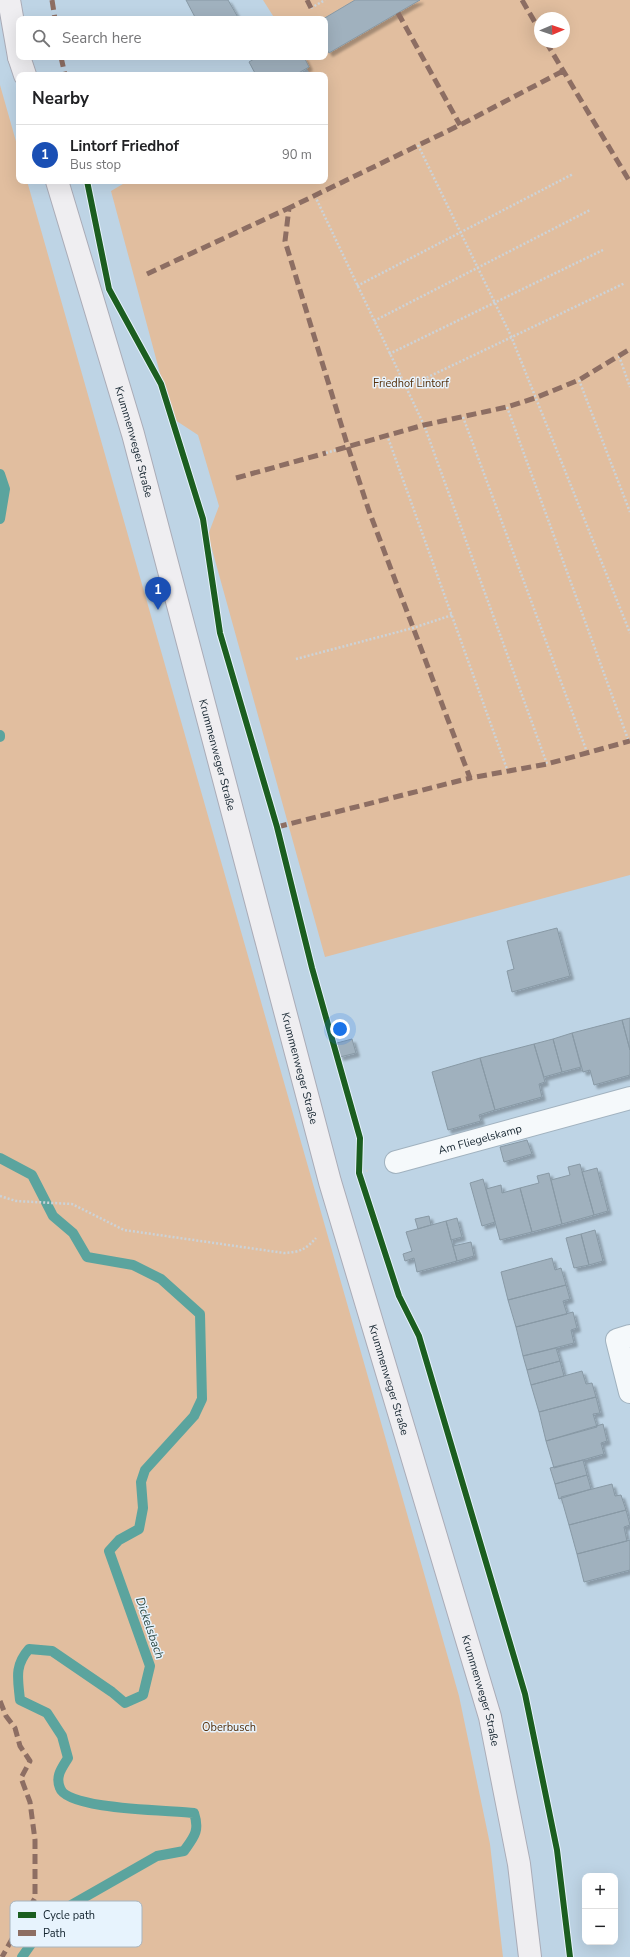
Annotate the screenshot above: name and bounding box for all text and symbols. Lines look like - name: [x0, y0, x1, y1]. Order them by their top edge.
- north arrow: [534, 12, 570, 48]
- search box: [16, 16, 328, 60]
- icon: search: [30, 27, 52, 49]
- text: Search here: [62, 28, 142, 48]
- text: Nearby: [32, 87, 89, 110]
- text: Lintorf Friedhof: [70, 136, 179, 156]
- text: 1: [41, 146, 49, 164]
- text: 90 m: [282, 146, 312, 164]
- text: Bus stop: [70, 156, 121, 174]
- park label: Friedhof Lintorf: [373, 376, 449, 391]
- street label: Krummenweger Straße: [111, 384, 156, 499]
- pin: 1: [145, 577, 171, 610]
- street label: Krummenweger Straße: [195, 698, 239, 813]
- street label: Krummenweger Straße: [278, 1011, 321, 1126]
- your location: [330, 1019, 350, 1039]
- street label: Am Fliegelskamp: [437, 1121, 523, 1158]
- street label: Krummenweger Straße: [365, 1323, 412, 1437]
- water label: Dickelsbach: [132, 1595, 168, 1661]
- street label: Krummenweger Straße: [458, 1633, 503, 1748]
- park label: Oberbusch: [202, 1720, 256, 1735]
- map controls: [582, 1873, 618, 1945]
- button: +: [582, 1873, 618, 1909]
- legend: [10, 1901, 142, 1947]
- text: Cycle path: [43, 1908, 95, 1923]
- button: −: [582, 1909, 618, 1945]
- text: Path: [43, 1926, 66, 1941]

